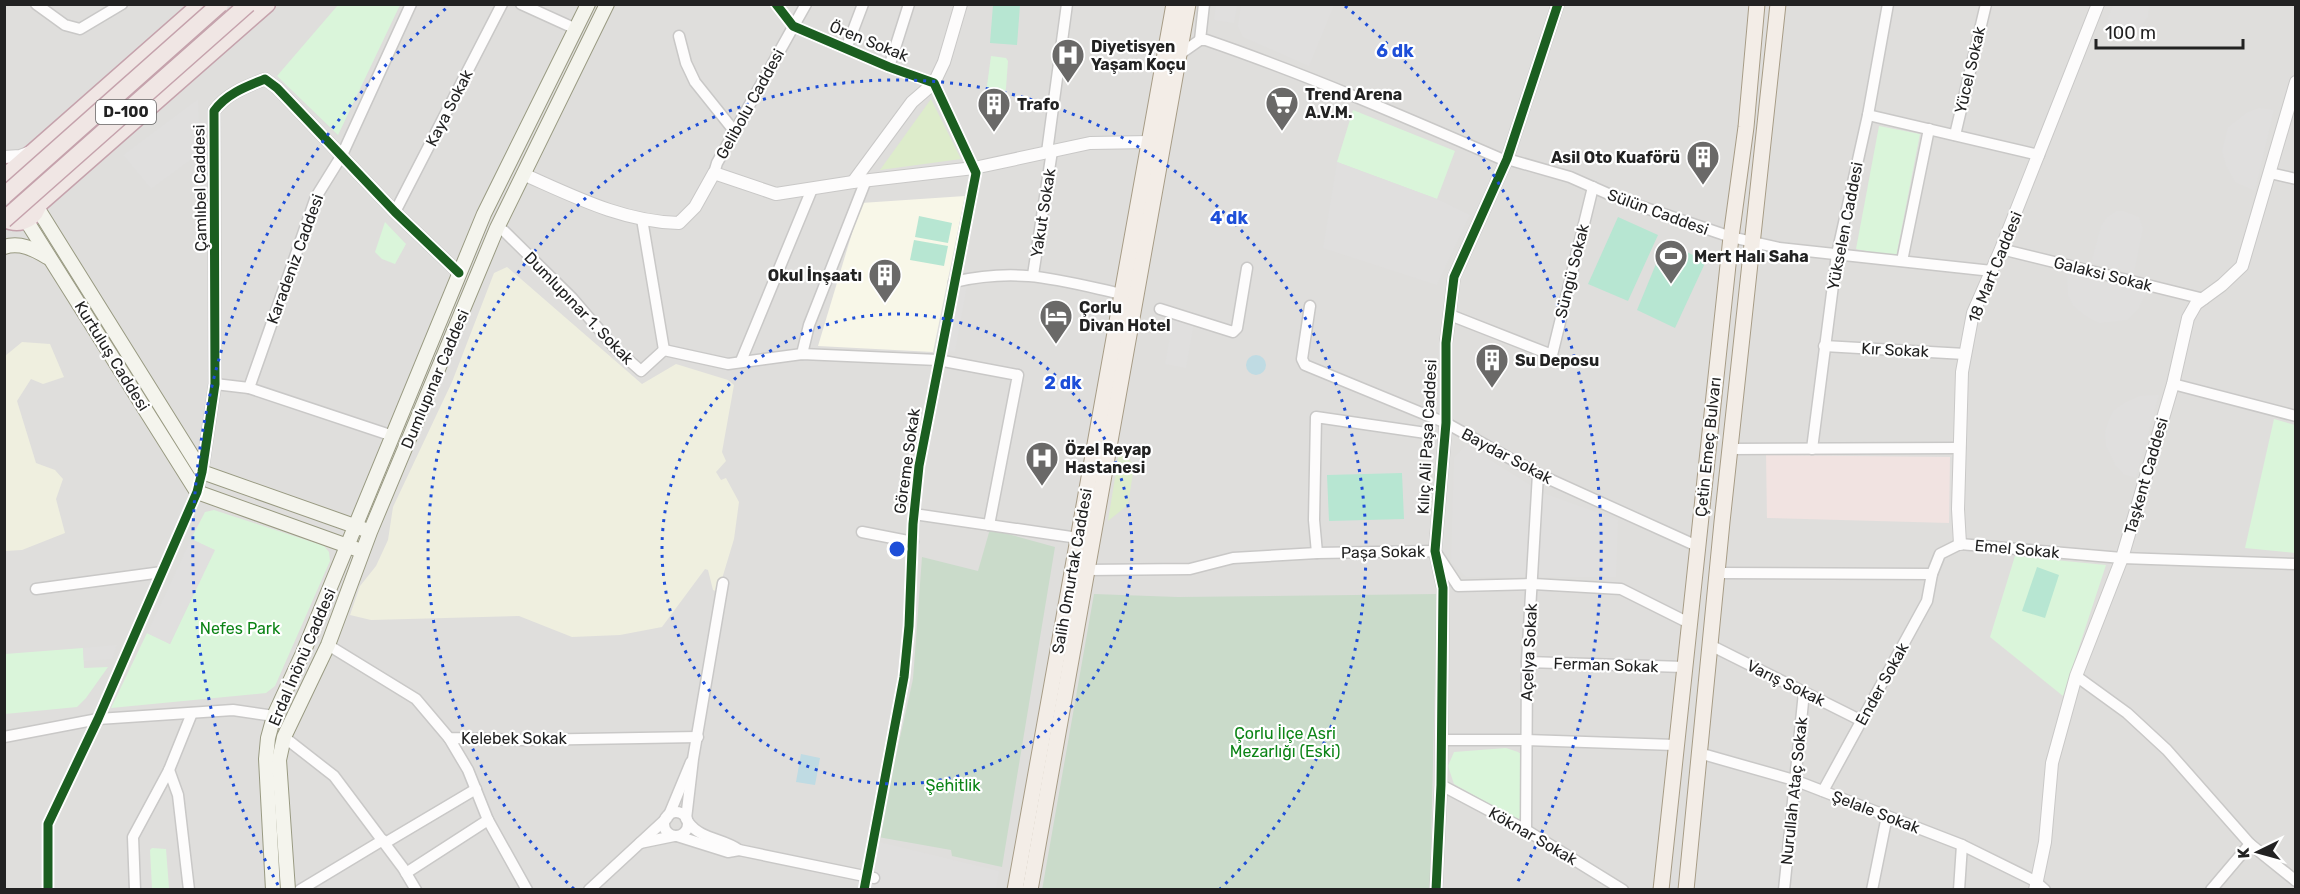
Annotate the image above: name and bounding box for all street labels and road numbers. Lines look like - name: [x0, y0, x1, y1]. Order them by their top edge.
- street label: Ören Sokak: [827, 17, 912, 66]
- street label: Yücel Sokak: [1951, 24, 1989, 115]
- street label: Gelibolu Caddesi: [712, 45, 788, 163]
- street label: Kaya Sokak: [422, 66, 477, 150]
- road number: D-100: [96, 100, 156, 124]
- street label: Çamlıbel Caddesi: [189, 124, 211, 252]
- street label: Yükselen Caddesi: [1823, 160, 1867, 292]
- street label: Yakut Sokak: [1027, 166, 1060, 259]
- street label: Sülün Caddesi: [1605, 185, 1711, 239]
- street label: Karadeniz Caddesi: [263, 191, 327, 327]
- street label: 18 Mart Caddesi: [1964, 209, 2026, 325]
- street label: Süngü Sokak: [1551, 221, 1593, 320]
- street label: Dumlupınar 1. Sokak: [520, 248, 638, 369]
- street label: Galaksi Sokak: [2052, 253, 2155, 296]
- street label: Kurtuluş Caddesi: [71, 298, 153, 414]
- street label: Dumlupınar Caddesi: [397, 306, 473, 452]
- street label: Kır Sokak: [1861, 339, 1930, 361]
- street label: Kılıç Ali Paşa Caddesi: [1413, 359, 1441, 515]
- street label: Çetin Emeç Bulvarı: [1691, 376, 1725, 518]
- street label: Göreme Sokak: [890, 406, 924, 515]
- street label: Taşkent Caddesi: [2120, 415, 2172, 537]
- street label: Baydar Sokak: [1458, 424, 1556, 488]
- street label: Salih Omurtak Caddesi: [1048, 487, 1096, 655]
- street label: Emel Sokak: [1974, 536, 2061, 562]
- street label: Paşa Sokak: [1341, 542, 1426, 562]
- street label: Erdal İnönü Caddesi: [264, 585, 340, 729]
- street label: Açelya Sokak: [1517, 602, 1541, 701]
- street label: Ender Sokak: [1851, 639, 1913, 729]
- street label: Ferman Sokak: [1553, 654, 1660, 676]
- street label: Varış Sokak: [1744, 656, 1829, 710]
- street label: Nurullah Ataç Sokak: [1777, 715, 1811, 866]
- street label: Kelebek Sokak: [461, 729, 568, 748]
- street label: Şelale Sokak: [1829, 787, 1923, 838]
- street label: Köknar Sokak: [1485, 803, 1581, 869]

